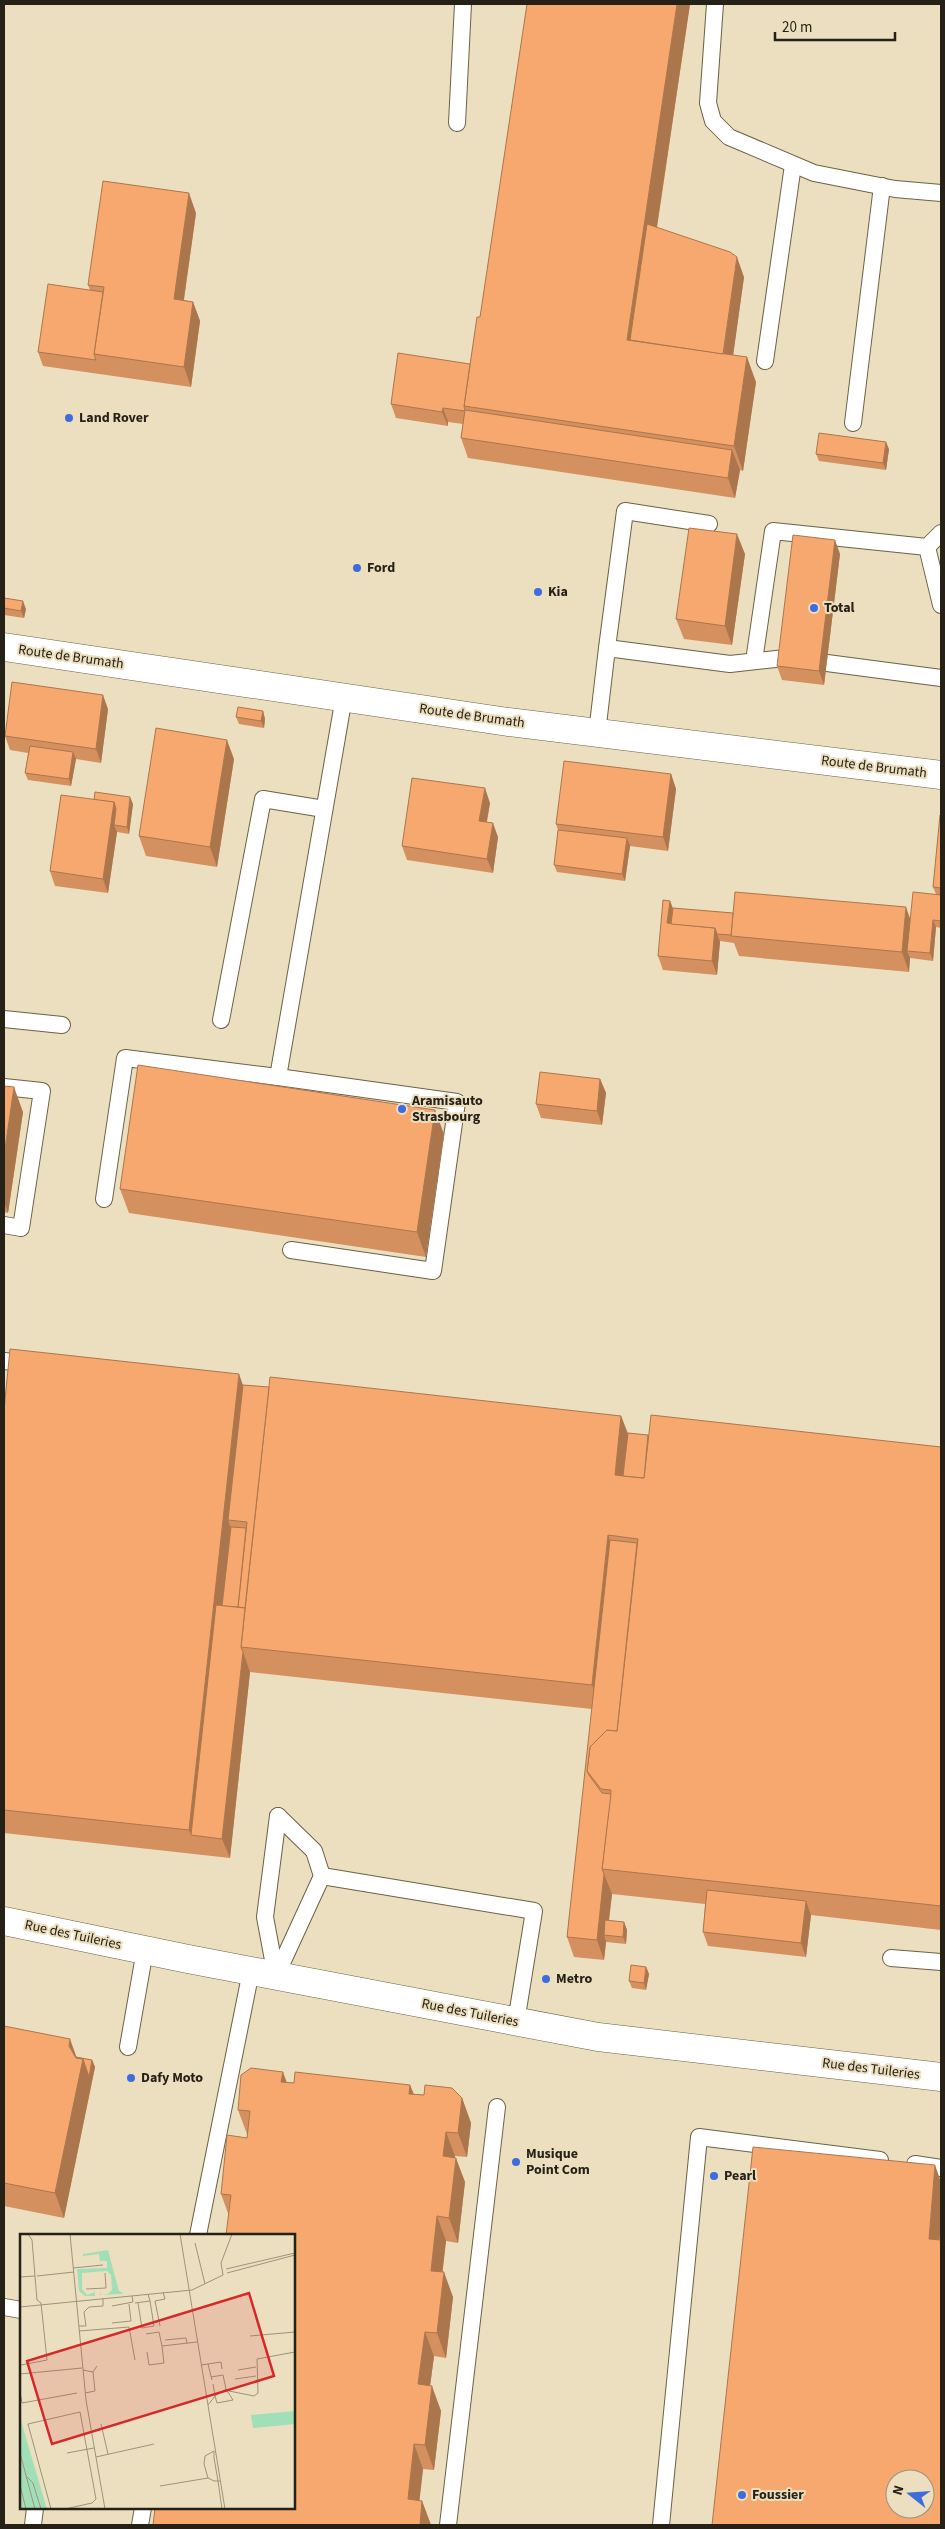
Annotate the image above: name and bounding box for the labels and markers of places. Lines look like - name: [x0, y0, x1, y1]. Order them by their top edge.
- place label: Land Rover: [79, 408, 149, 428]
- marker: Land Rover: [63, 412, 75, 424]
- place label: Ford: [367, 558, 395, 578]
- marker: Ford: [351, 562, 363, 574]
- place label: Kia: [548, 582, 568, 602]
- marker: Kia: [532, 586, 544, 598]
- place label: Total: [824, 598, 855, 618]
- marker: Total: [808, 602, 820, 614]
- place label: Aramisauto Strasbourg: [411, 1091, 483, 1127]
- marker: Aramisauto Strasbourg: [396, 1103, 408, 1115]
- place label: Metro: [556, 1969, 593, 1989]
- marker: Metro: [540, 1973, 552, 1985]
- place label: Dafy Moto: [141, 2068, 203, 2088]
- marker: Dafy Moto: [125, 2072, 137, 2084]
- place label: Musique Point Com: [526, 2144, 590, 2180]
- marker: Musique Point Com: [510, 2156, 522, 2168]
- place label: Pearl: [724, 2166, 756, 2186]
- marker: Pearl: [708, 2170, 720, 2182]
- place label: Foussier: [752, 2485, 804, 2505]
- marker: Foussier: [736, 2489, 748, 2501]

